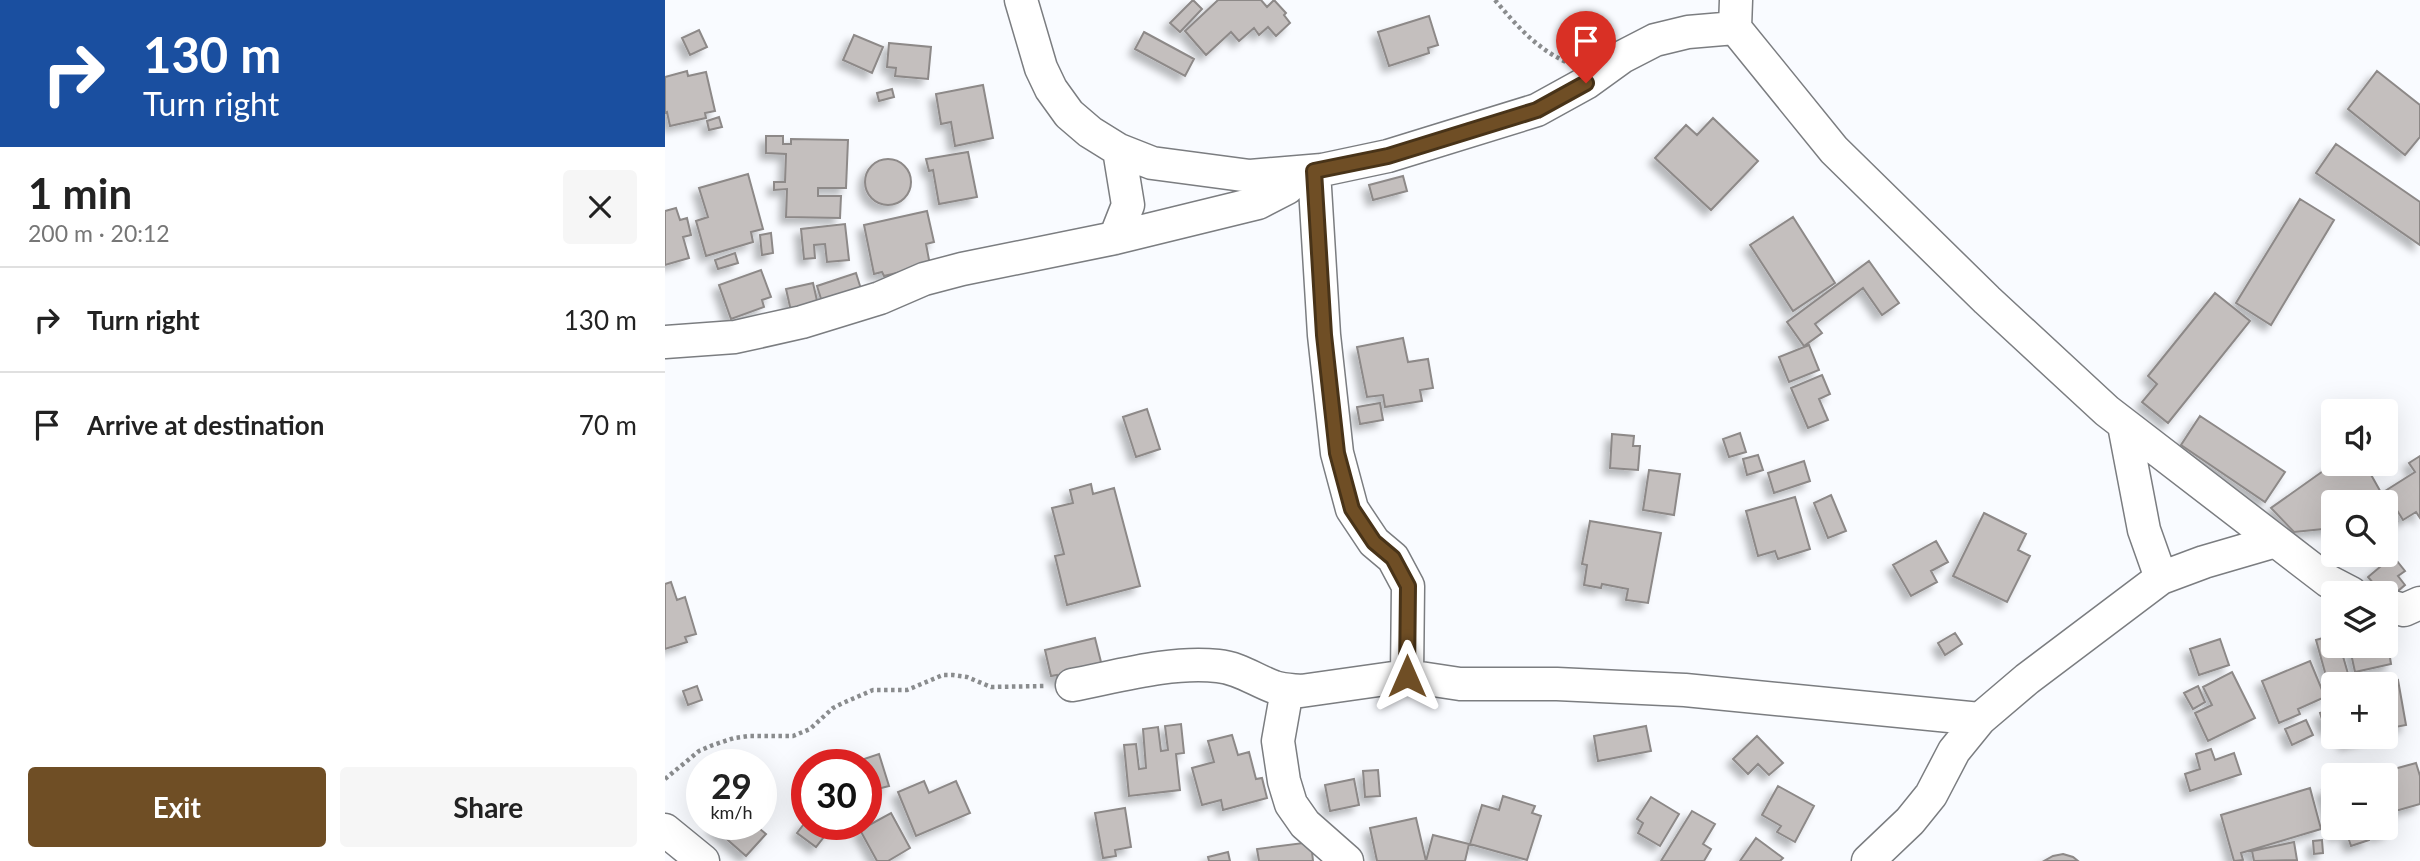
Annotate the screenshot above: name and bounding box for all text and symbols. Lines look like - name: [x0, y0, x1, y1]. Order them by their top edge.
- pin: [1556, 11, 1616, 83]
- icon: arrive: [1567, 22, 1605, 60]
- text: 130 m: [143, 25, 281, 83]
- icon: right: [28, 28, 119, 119]
- text: Turn right: [143, 84, 279, 123]
- text: 1 min: [28, 168, 132, 218]
- button: close: [563, 170, 637, 244]
- text: 200 m · 20:12: [28, 219, 170, 247]
- icon: right: [28, 301, 66, 339]
- text: Turn right: [87, 304, 200, 336]
- text: 130 m: [564, 304, 637, 336]
- map controls: [2321, 399, 2398, 840]
- button: sound: [2321, 399, 2398, 476]
- icon: arrive: [28, 406, 66, 444]
- text: Arrive at destination: [87, 409, 324, 441]
- text: 70 m: [579, 409, 637, 441]
- button: search: [2321, 490, 2398, 567]
- button: layers: [2321, 581, 2398, 658]
- position arrow: [1370, 639, 1444, 713]
- button: +: [2321, 672, 2398, 749]
- speed limit sign: 30: [791, 749, 882, 840]
- button: −: [2321, 763, 2398, 840]
- text: 29: [711, 764, 752, 806]
- button: Exit: [28, 767, 326, 847]
- button: Share: [340, 767, 637, 847]
- text: km/h: [710, 801, 753, 823]

